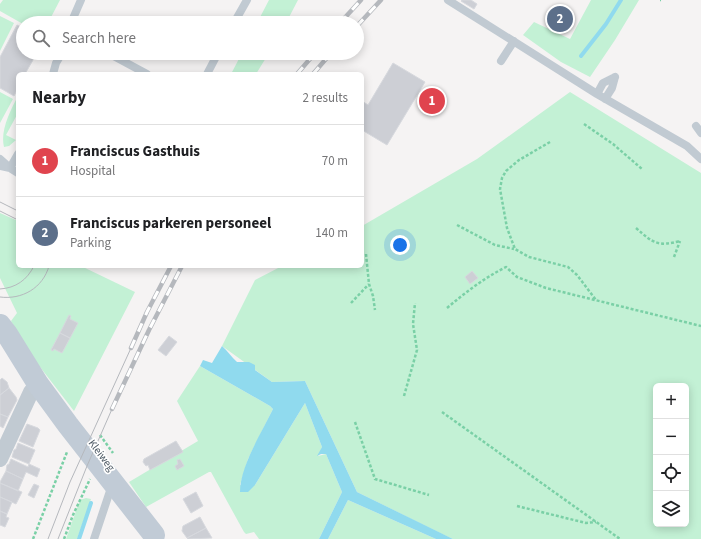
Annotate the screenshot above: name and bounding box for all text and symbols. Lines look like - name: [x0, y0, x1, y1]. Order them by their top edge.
- pin: 2: [547, 4, 573, 34]
- search box: [16, 16, 364, 60]
- icon: search: [30, 27, 52, 49]
- text: Search here: [62, 28, 136, 49]
- text: Nearby: [32, 86, 86, 110]
- pin: 1: [419, 86, 445, 116]
- text: 2 results: [303, 89, 348, 107]
- text: Franciscus Gasthuis: [70, 141, 200, 162]
- text: 1: [42, 152, 48, 170]
- text: 70 m: [322, 152, 348, 170]
- text: Hospital: [70, 162, 115, 180]
- text: Franciscus parkeren personeel: [70, 213, 271, 234]
- text: 2: [42, 224, 48, 242]
- text: 140 m: [315, 224, 348, 242]
- text: Parking: [70, 234, 111, 252]
- your location: [390, 235, 410, 255]
- map controls: [653, 383, 689, 527]
- button: +: [653, 383, 689, 419]
- button: −: [653, 419, 689, 455]
- street label: Kleiweg: [85, 436, 119, 475]
- button: locate: [653, 455, 689, 491]
- button: layers: [653, 491, 689, 527]

